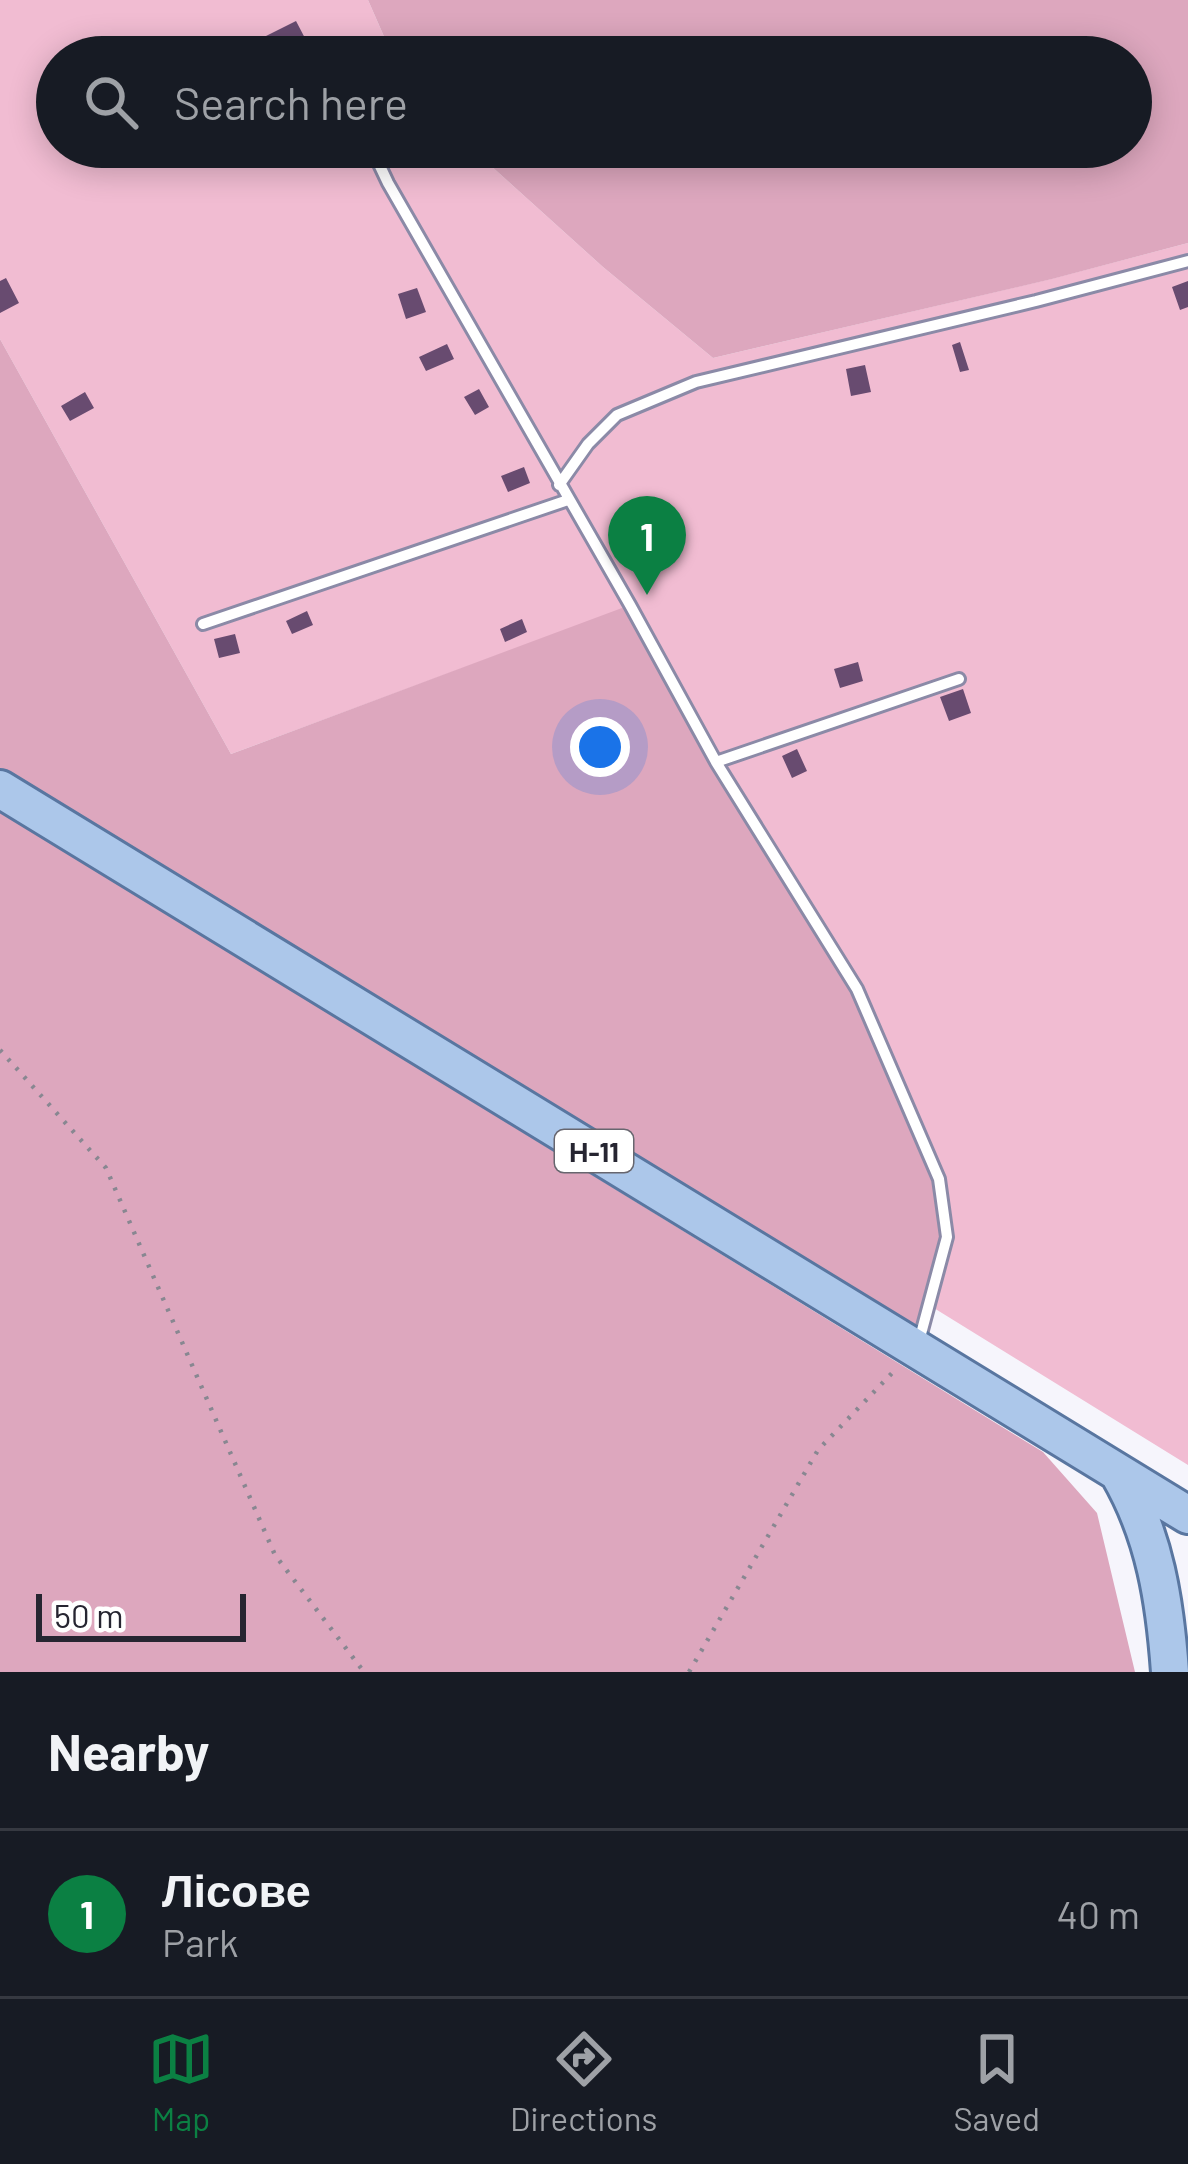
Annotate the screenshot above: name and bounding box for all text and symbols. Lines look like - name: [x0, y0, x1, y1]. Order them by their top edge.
- search box: [36, 36, 1152, 168]
- icon: search: [78, 69, 144, 135]
- text: Search here: [174, 75, 408, 129]
- pin: 1: [608, 496, 686, 595]
- your location: [570, 717, 630, 777]
- road number: Н-11: [555, 1130, 633, 1172]
- scale bar: [36, 1588, 246, 1641]
- text: 50 m: [54, 1595, 124, 1635]
- text: Nearby: [48, 1720, 209, 1781]
- text: Лісове: [162, 1862, 311, 1916]
- text: 1: [80, 1890, 94, 1937]
- text: 40 m: [1056, 1890, 1140, 1937]
- text: Park: [162, 1918, 239, 1965]
- tab: Map: [148, 2026, 214, 2138]
- tab: Directions: [510, 2026, 657, 2138]
- tab: Saved: [953, 2026, 1040, 2138]

